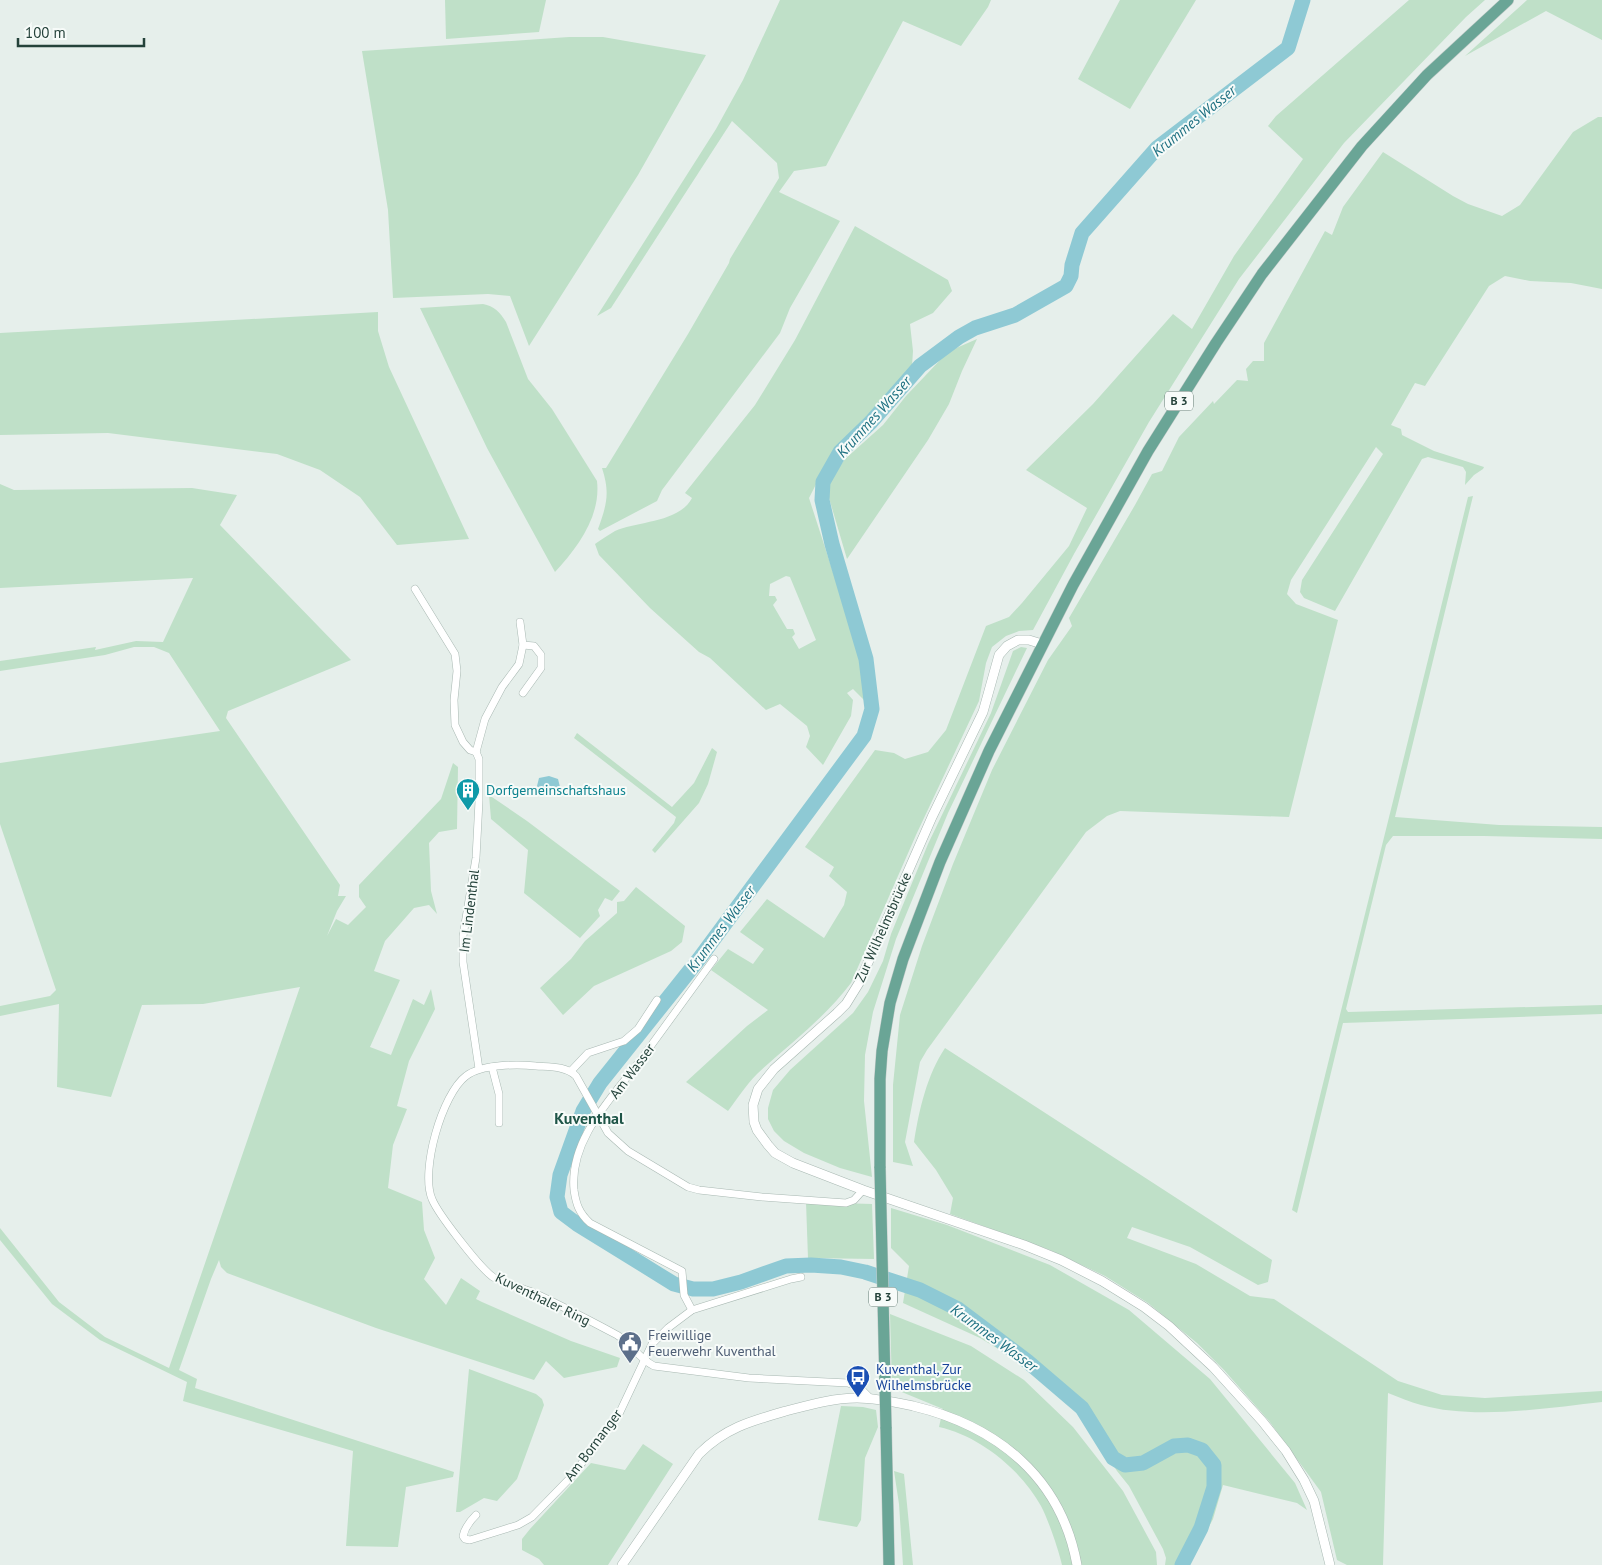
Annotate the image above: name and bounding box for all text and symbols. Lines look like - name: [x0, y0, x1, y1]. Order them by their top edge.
- scale bar: [18, 15, 144, 47]
- text: 100 m: [25, 23, 66, 42]
- water label: Krummes Wasser: [1148, 80, 1240, 160]
- water label: Krummes Wasser: [832, 371, 916, 461]
- road number: B 3: [1165, 392, 1193, 411]
- building icon: Dorfgemeinschaftshaus: [455, 777, 481, 811]
- place label: Dorfgemeinschaftshaus: [486, 781, 626, 799]
- street label: Im Lindenthal: [455, 868, 483, 954]
- street label: Zur Wilhelmsbrücke: [851, 869, 915, 985]
- water label: Krummes Wasser: [682, 881, 760, 976]
- street label: Am Wasser: [605, 1040, 659, 1102]
- district label: Kuventhal: [554, 1108, 624, 1128]
- street label: Kuventhaler Ring: [493, 1268, 593, 1330]
- road number: B 3: [869, 1288, 897, 1306]
- water label: Krummes Wasser: [947, 1300, 1042, 1376]
- place label: Freiwillige Feuerwehr Kuventhal: [648, 1326, 776, 1360]
- public building icon: Freiwillige Feuerwehr Kuventhal: [617, 1330, 643, 1364]
- place label: Kuventhal, Zur Wilhelmsbrücke: [876, 1360, 971, 1394]
- bus stop icon: Kuventhal, Zur Wilhelmsbrücke: [845, 1364, 871, 1398]
- street label: Am Bornanger: [560, 1405, 626, 1485]

